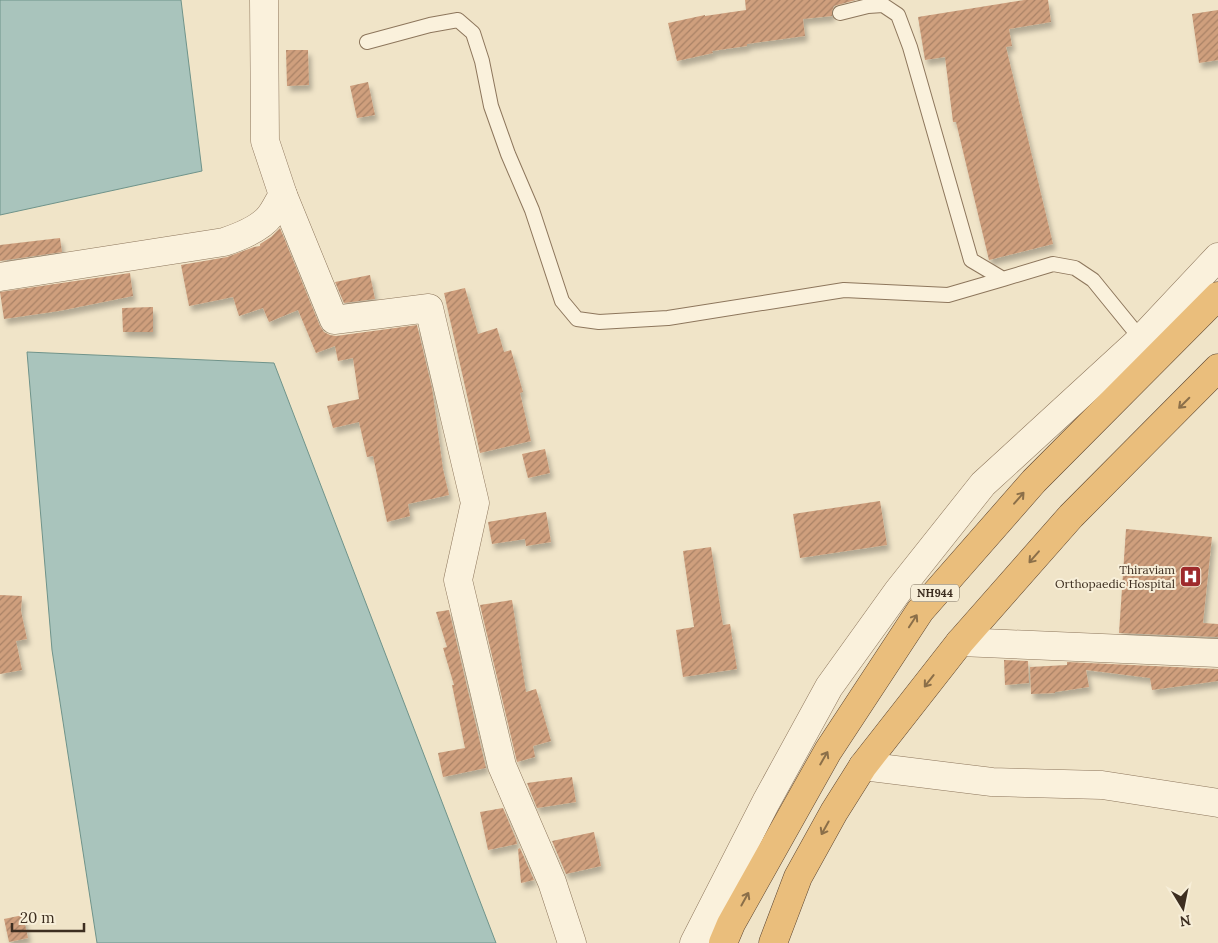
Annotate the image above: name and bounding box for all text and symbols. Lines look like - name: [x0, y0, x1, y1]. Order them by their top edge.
- one-way arrow: [1177, 397, 1190, 409]
- one-way arrow: [1013, 492, 1025, 505]
- one-way arrow: [1029, 551, 1040, 564]
- place label: Thiraviam Orthopaedic Hospital: [1055, 562, 1175, 591]
- hospital icon: Thiraviam Orthopaedic Hospital: [1179, 565, 1203, 589]
- road number: NH944: [911, 584, 959, 602]
- one-way arrow: [908, 615, 918, 629]
- one-way arrow: [924, 675, 935, 688]
- one-way arrow: [820, 751, 830, 765]
- one-way arrow: [820, 820, 830, 835]
- north arrow: [1158, 883, 1208, 933]
- one-way arrow: [740, 893, 750, 907]
- scale bar: [12, 900, 85, 932]
- text: 20 m: [20, 908, 55, 927]
- text: N: [1178, 911, 1192, 931]

